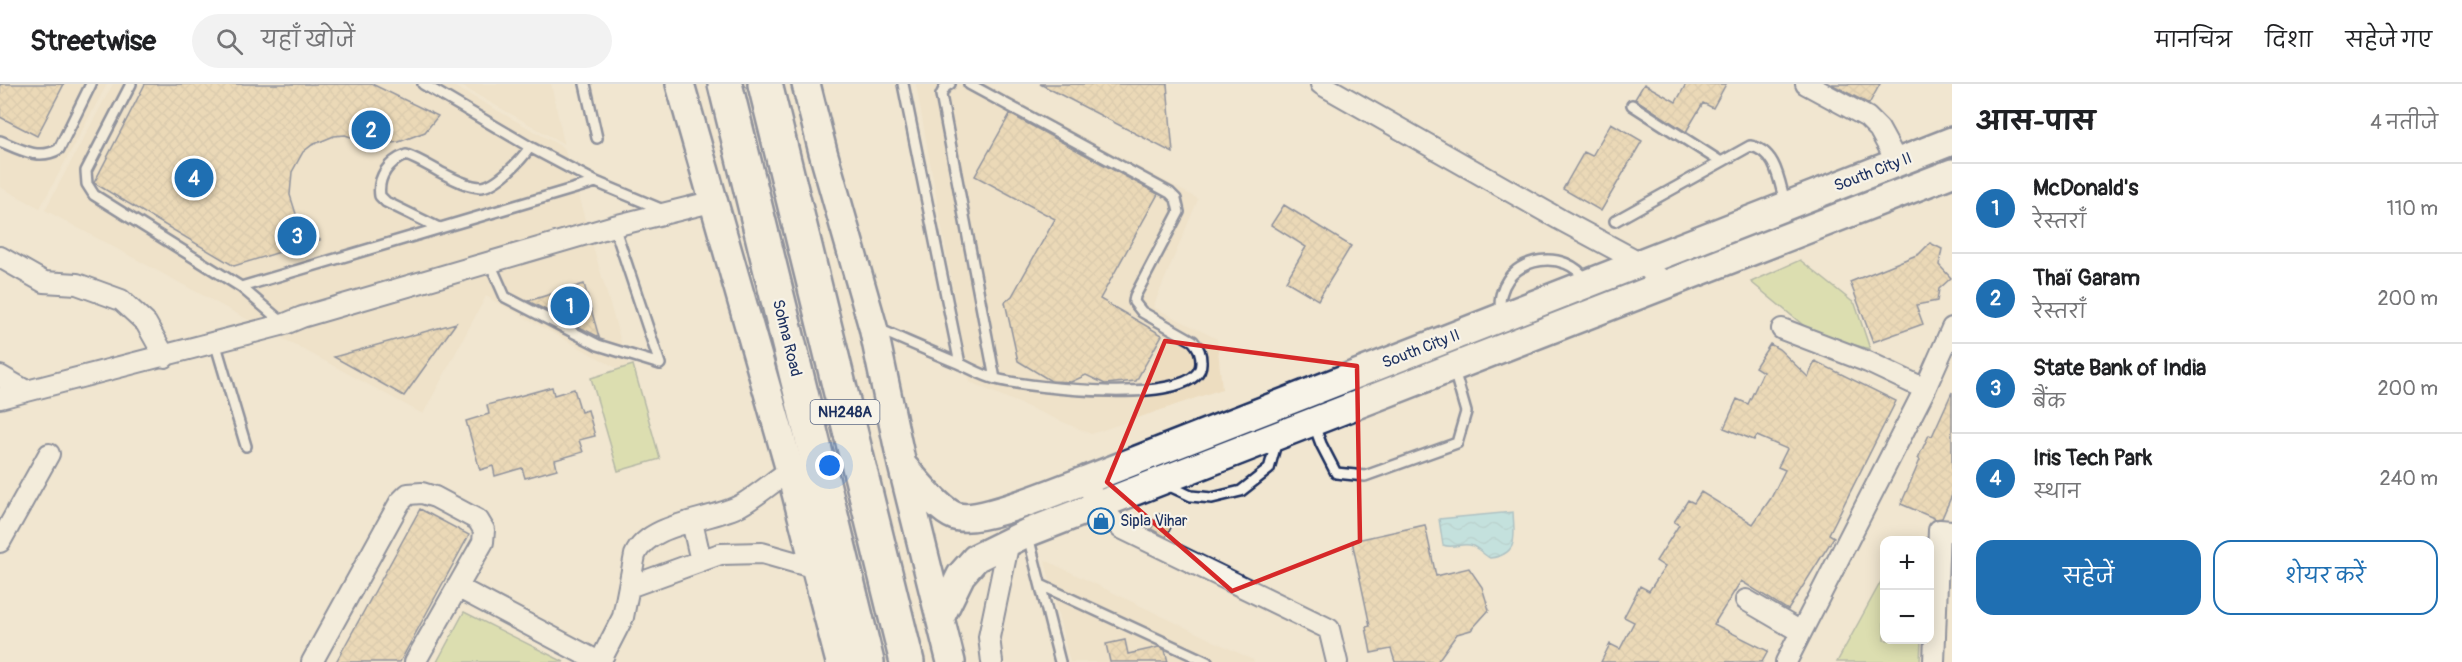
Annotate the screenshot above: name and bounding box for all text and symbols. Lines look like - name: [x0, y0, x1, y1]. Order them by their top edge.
- search box: [192, 14, 612, 68]
- text: Streetwise: [30, 24, 156, 59]
- icon: search: [213, 25, 246, 58]
- text: यहाँ खोजें: [261, 26, 355, 54]
- text: मानचित्र: [2155, 27, 2232, 54]
- text: दिशा: [2265, 27, 2313, 54]
- text: सहेजे गए: [2346, 27, 2432, 54]
- text: आस-पास: [1976, 106, 2095, 138]
- pin: 2: [352, 108, 391, 152]
- text: 4 नतीजे: [2370, 110, 2438, 135]
- street label: South City II: [1831, 148, 1915, 196]
- pin: 4: [174, 156, 214, 200]
- text: McDonald's: [2033, 174, 2138, 202]
- text: 1: [1992, 196, 1999, 221]
- text: 110 m: [2387, 196, 2438, 221]
- text: रेस्तराँ: [2033, 209, 2086, 234]
- pin: 3: [278, 214, 316, 258]
- text: Thaï Garam: [2033, 264, 2140, 292]
- pin: 1: [550, 284, 590, 328]
- text: 2: [1990, 286, 2001, 311]
- text: 200 m: [2377, 286, 2438, 311]
- street label: Sohna Road: [768, 297, 806, 379]
- text: रेस्तराँ: [2033, 299, 2086, 324]
- street label: South City II: [1379, 325, 1463, 373]
- text: State Bank of India: [2033, 354, 2206, 382]
- text: 3: [1990, 376, 2001, 401]
- text: 200 m: [2377, 376, 2438, 401]
- text: बैंक: [2033, 389, 2066, 414]
- road number: NH248A: [810, 400, 880, 424]
- text: Iris Tech Park: [2033, 444, 2152, 472]
- your location: [815, 451, 844, 480]
- text: 4: [1990, 466, 2001, 491]
- text: 240 m: [2379, 466, 2438, 491]
- text: स्थान: [2033, 479, 2080, 504]
- shop icon: Sipla Vihar: [1086, 506, 1116, 536]
- place label: Sipla Vihar: [1120, 511, 1188, 531]
- map controls: [1880, 536, 1934, 644]
- button: +: [1880, 536, 1934, 590]
- button: सहेजें: [1976, 540, 2201, 615]
- button: शेयर करें: [2213, 540, 2438, 615]
- button: −: [1880, 590, 1934, 644]

